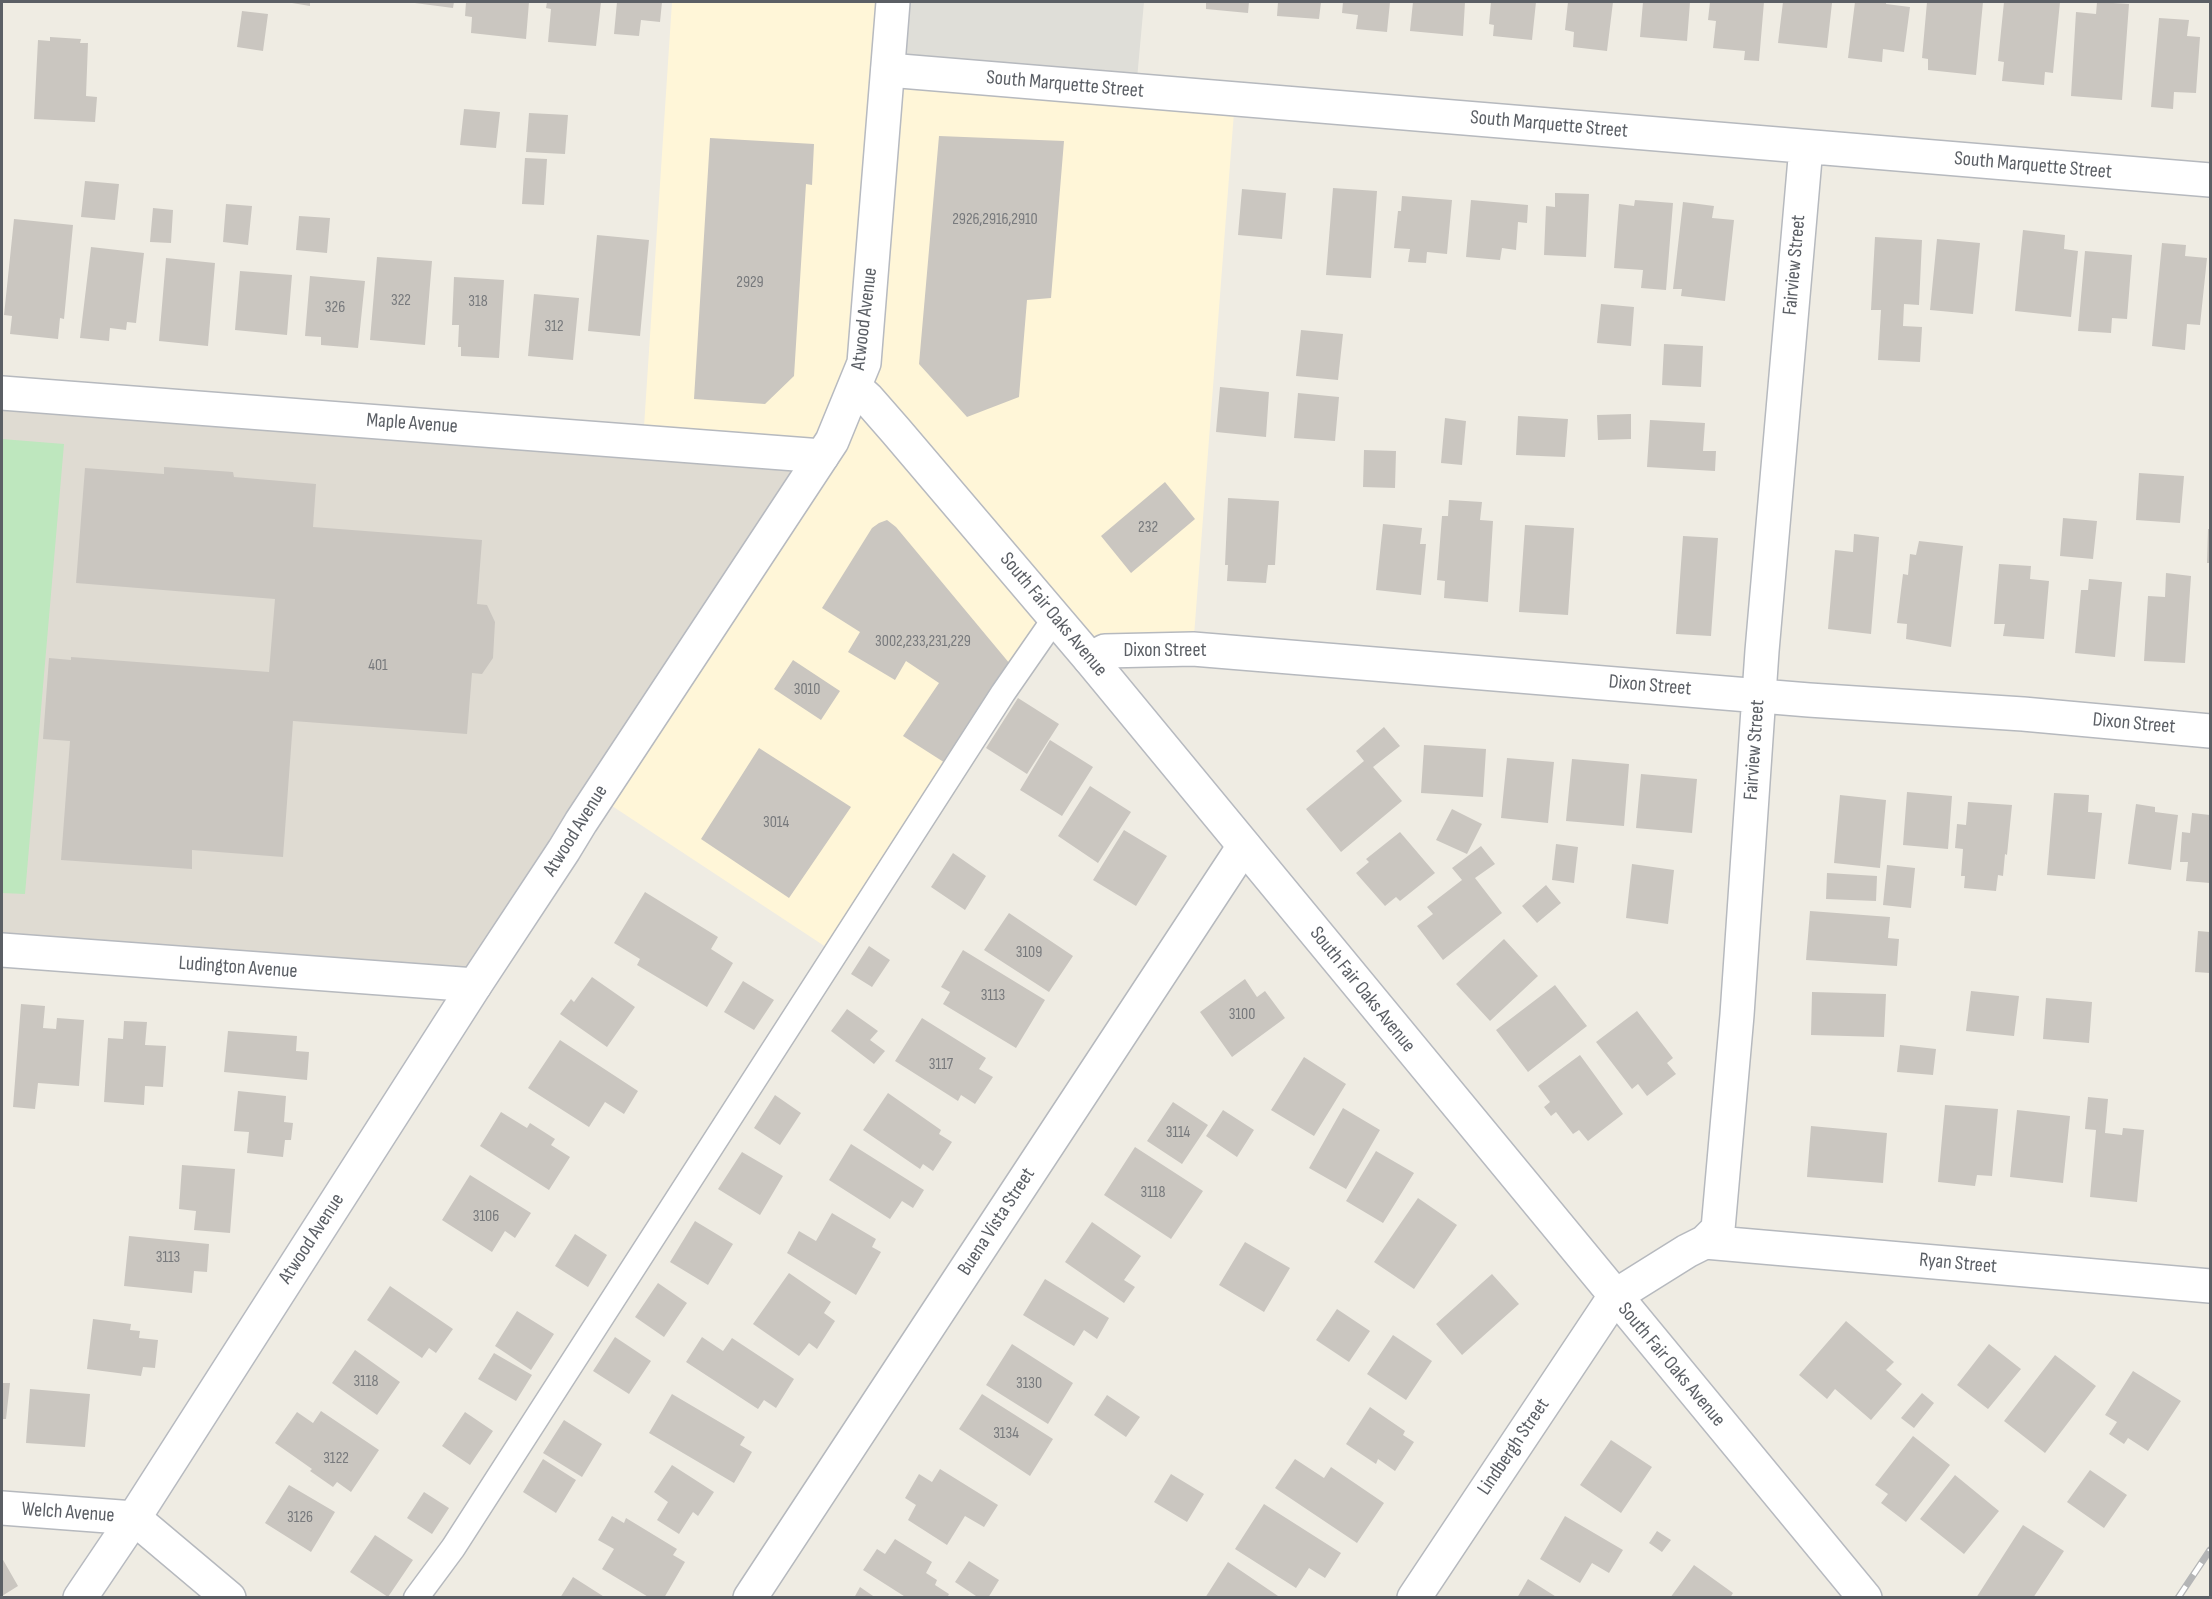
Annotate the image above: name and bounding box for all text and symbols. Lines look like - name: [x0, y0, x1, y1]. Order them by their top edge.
- street label: South Marquette Street: [985, 66, 1145, 104]
- street label: South Marquette Street: [1469, 106, 1629, 144]
- street label: South Marquette Street: [1953, 147, 2113, 185]
- house number: 2926,2916,2910: [952, 210, 1038, 230]
- street label: Fairview Street: [1779, 214, 1811, 316]
- street label: Atwood Avenue: [847, 266, 883, 372]
- house number: 2929: [736, 273, 764, 293]
- house number: 322: [391, 291, 411, 311]
- house number: 318: [468, 292, 488, 312]
- house number: 326: [325, 298, 345, 318]
- house number: 312: [544, 317, 564, 337]
- street label: Maple Avenue: [365, 409, 459, 439]
- house number: 232: [1138, 518, 1158, 538]
- street label: South Fair Oaks Avenue: [994, 548, 1112, 682]
- house number: 3002,233,231,229: [875, 632, 971, 652]
- street label: Dixon Street: [1124, 639, 1206, 663]
- house number: 401: [368, 656, 388, 676]
- street label: Dixon Street: [1608, 670, 1692, 702]
- house number: 3010: [794, 680, 820, 700]
- street label: Fairview Street: [1740, 699, 1770, 801]
- street label: Dixon Street: [2092, 708, 2176, 740]
- street label: Atwood Avenue: [539, 781, 613, 881]
- house number: 3014: [763, 813, 789, 833]
- street label: South Fair Oaks Avenue: [1304, 922, 1420, 1058]
- house number: 3109: [1016, 943, 1042, 963]
- street label: Ludington Avenue: [178, 952, 298, 984]
- house number: 3113: [981, 986, 1005, 1006]
- house number: 3100: [1229, 1005, 1255, 1025]
- house number: 3117: [929, 1055, 953, 1075]
- house number: 3114: [1166, 1123, 1190, 1143]
- street label: Buena Vista Street: [953, 1164, 1041, 1280]
- house number: 3118: [1141, 1183, 1165, 1203]
- street label: Atwood Avenue: [274, 1189, 350, 1289]
- house number: 3106: [473, 1207, 499, 1227]
- house number: 3113: [156, 1248, 180, 1268]
- street label: Ryan Street: [1918, 1249, 1998, 1279]
- street label: South Fair Oaks Avenue: [1612, 1298, 1730, 1432]
- house number: 3118: [354, 1372, 378, 1392]
- house number: 3130: [1016, 1374, 1042, 1394]
- street label: Lindbergh Street: [1473, 1394, 1555, 1500]
- house number: 3134: [993, 1424, 1019, 1444]
- house number: 3122: [323, 1449, 349, 1469]
- street label: Welch Avenue: [21, 1498, 115, 1528]
- house number: 3126: [287, 1508, 313, 1528]

